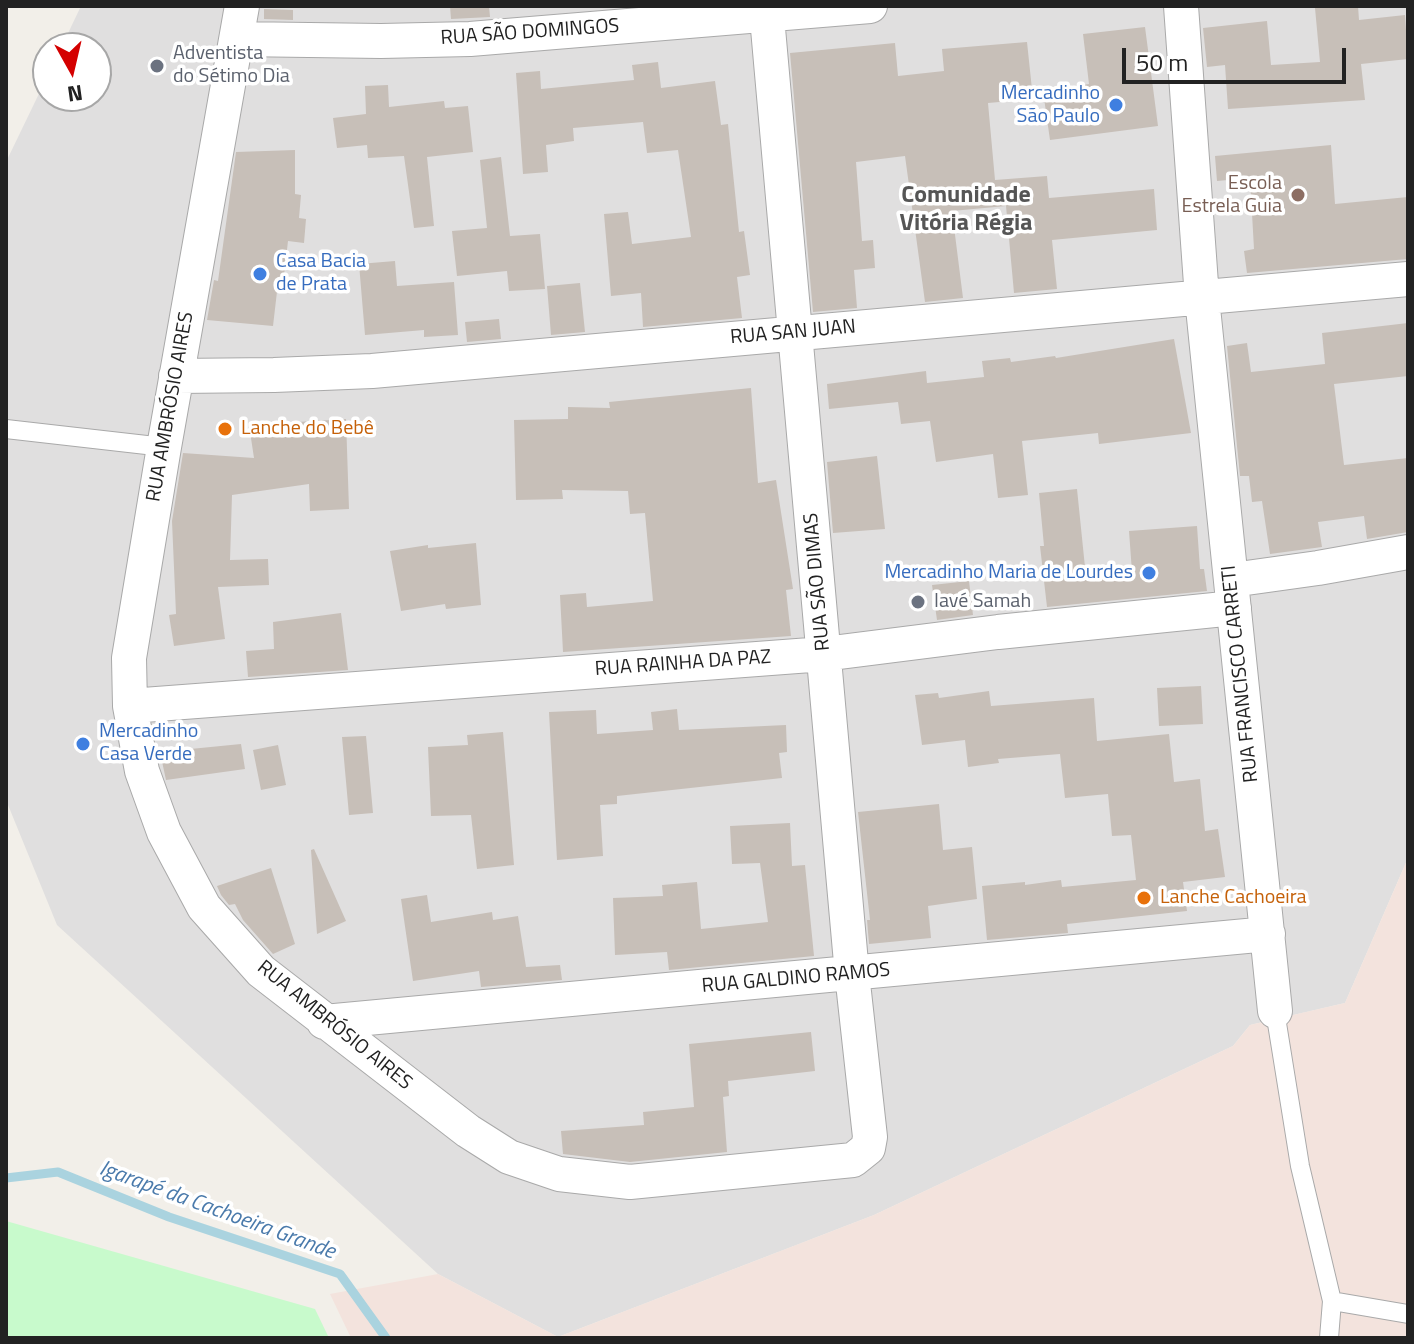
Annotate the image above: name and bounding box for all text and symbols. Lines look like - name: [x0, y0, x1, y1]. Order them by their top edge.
- street label: RUA SÃO DOMINGOS: [440, 15, 620, 51]
- north arrow: [32, 32, 112, 112]
- scale bar: [1126, 32, 1350, 82]
- place label: Adventista do Sétimo Dia: [173, 42, 290, 89]
- text: 50 m: [1136, 44, 1188, 80]
- marker: Adventista do Sétimo Dia: [148, 57, 166, 75]
- text: N: [65, 76, 85, 112]
- place label: Mercadinho São Paulo: [1001, 82, 1100, 129]
- marker: Mercadinho São Paulo: [1107, 96, 1125, 114]
- place label: Escola Estrela Guia: [1181, 172, 1282, 219]
- district label: Comunidade Vitória Régia: [899, 182, 1033, 238]
- marker: Escola Estrela Guia: [1289, 186, 1307, 204]
- place label: Casa Bacia de Prata: [276, 250, 366, 297]
- marker: Casa Bacia de Prata: [251, 265, 269, 283]
- street label: RUA AMBRÓSIO AIRES: [142, 310, 200, 504]
- street label: RUA SAN JUAN: [729, 316, 857, 350]
- place label: Lanche do Bebê: [241, 417, 374, 441]
- marker: Lanche do Bebê: [216, 420, 234, 438]
- street label: RUA SÃO DIMAS: [800, 512, 836, 652]
- place label: Mercadinho Maria de Lourdes: [884, 561, 1133, 585]
- marker: Mercadinho Maria de Lourdes: [1140, 564, 1158, 582]
- street label: RUA FRANCISCO CARRETI: [1218, 564, 1264, 784]
- place label: Iavé Samah: [934, 590, 1031, 614]
- marker: Iavé Samah: [909, 593, 927, 611]
- street label: RUA RAINHA DA PAZ: [594, 646, 772, 682]
- place label: Mercadinho Casa Verde: [99, 720, 198, 767]
- marker: Mercadinho Casa Verde: [74, 735, 92, 753]
- place label: Lanche Cachoeira: [1160, 886, 1307, 910]
- marker: Lanche Cachoeira: [1135, 889, 1153, 907]
- street label: RUA AMBRÓSIO AIRES: [252, 956, 416, 1096]
- street label: RUA GALDINO RAMOS: [701, 959, 891, 999]
- water label: Igarapé da Cachoeira Grande: [96, 1156, 338, 1266]

